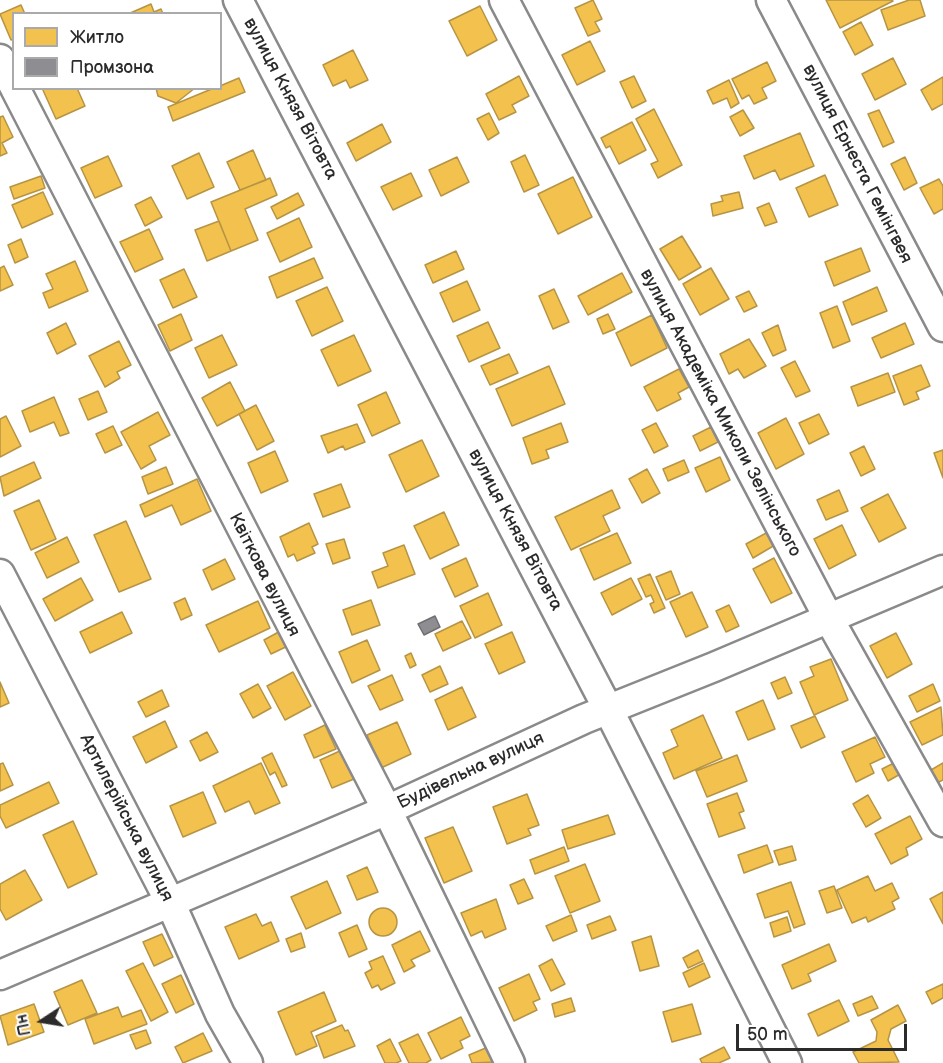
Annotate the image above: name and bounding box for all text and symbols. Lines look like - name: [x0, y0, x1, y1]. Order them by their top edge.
- legend: [12, 12, 222, 90]
- street label: вулиця Князя Вітовта: [238, 14, 342, 184]
- text: Житло: [70, 27, 124, 48]
- text: Промзона: [70, 57, 154, 78]
- street label: вулиця Ернеста Гемінгвея: [797, 61, 917, 267]
- street label: вулиця Академіка Миколи Зелінського: [635, 265, 805, 561]
- street label: вулиця Князя Вітовта: [463, 445, 567, 615]
- street label: Квіткова вулиця: [224, 510, 304, 640]
- street label: Будівельна вулиця: [394, 728, 548, 814]
- street label: Артилерійська вулиця: [74, 731, 178, 905]
- north arrow: [12, 991, 72, 1051]
- text: Пн: [12, 1012, 35, 1037]
- scale bar: [739, 1012, 910, 1050]
- text: 50 m: [747, 1024, 788, 1045]

